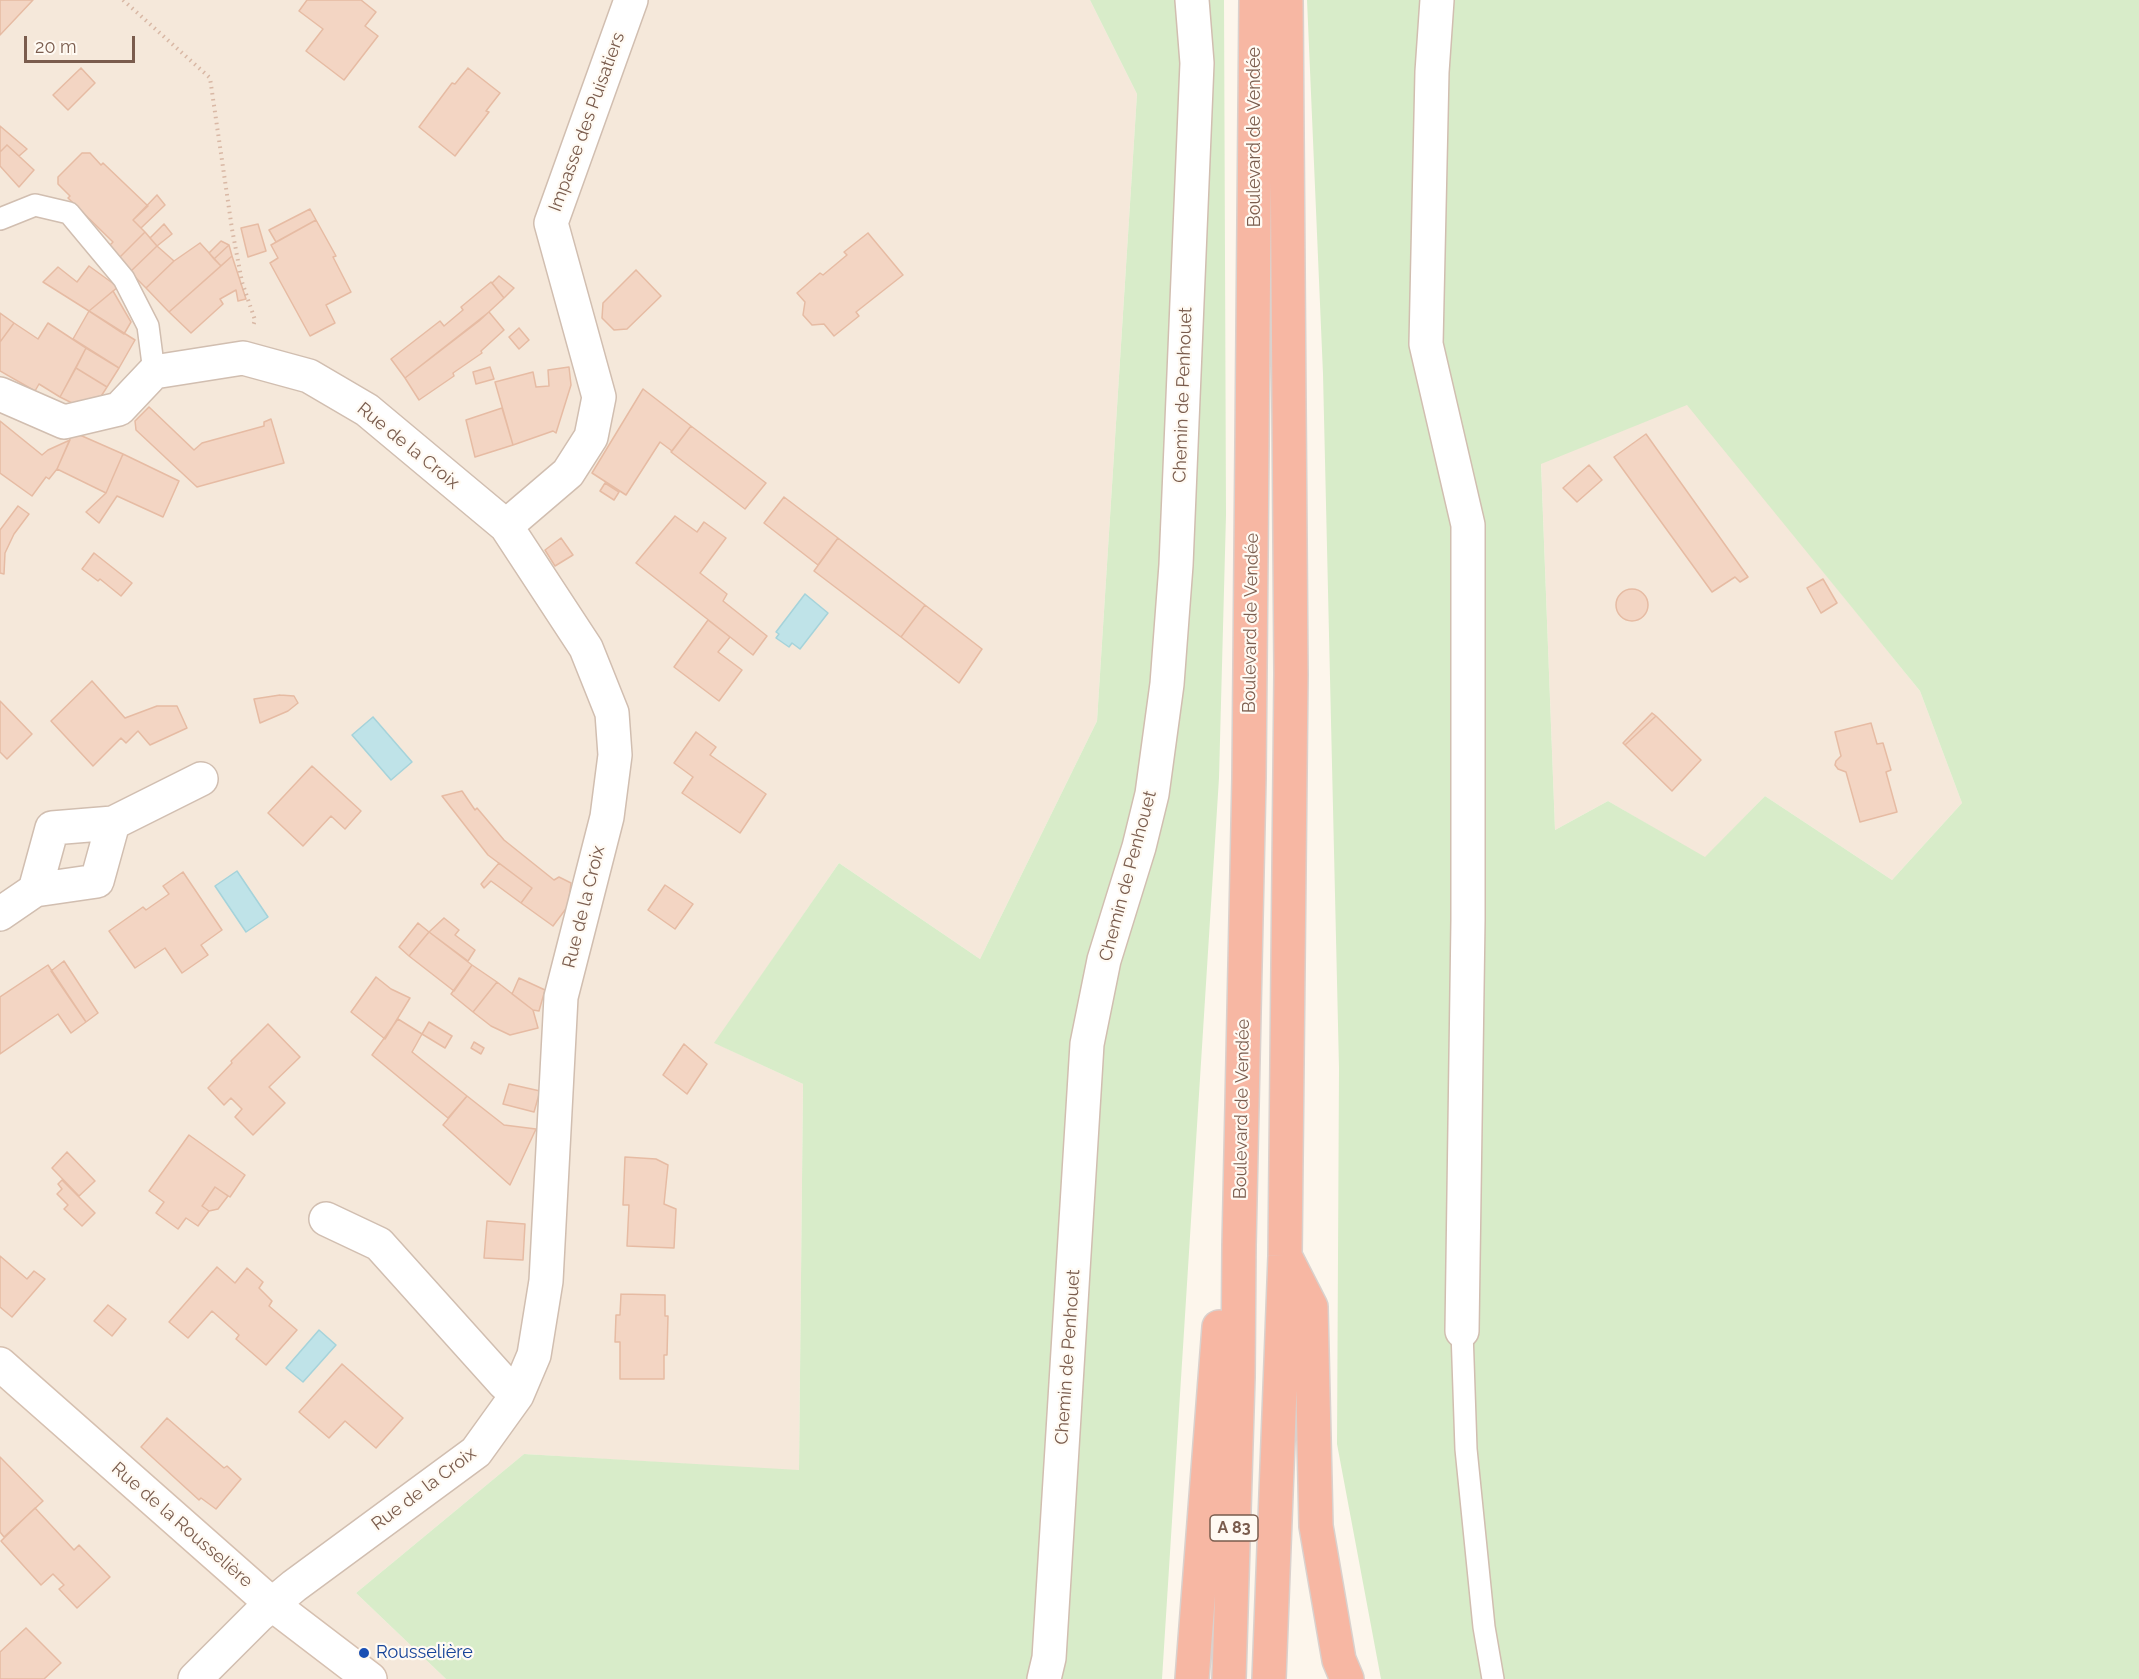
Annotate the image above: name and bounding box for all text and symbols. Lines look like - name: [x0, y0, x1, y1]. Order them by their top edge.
- scale bar: [27, 24, 138, 62]
- street label: Impasse des Puisatiers: [544, 29, 630, 215]
- text: 20 m: [35, 36, 77, 57]
- street label: Boulevard de Vendée: [1244, 47, 1266, 227]
- street label: Chemin de Penhouet: [1169, 307, 1197, 483]
- street label: Rue de la Croix: [353, 398, 463, 494]
- street label: Boulevard de Vendée: [1239, 533, 1263, 713]
- street label: Chemin de Penhouet: [1095, 788, 1161, 964]
- street label: Rue de la Croix: [558, 844, 610, 970]
- street label: Boulevard de Vendée: [1230, 1019, 1254, 1199]
- street label: Chemin de Penhouet: [1051, 1269, 1085, 1445]
- street label: Rue de la Croix: [368, 1443, 480, 1535]
- street label: Rue de la Rousselière: [107, 1458, 257, 1592]
- road number: A 83: [1210, 1515, 1258, 1541]
- place label: Rousselière: [376, 1642, 473, 1664]
- marker: Rousselière: [357, 1646, 371, 1660]

